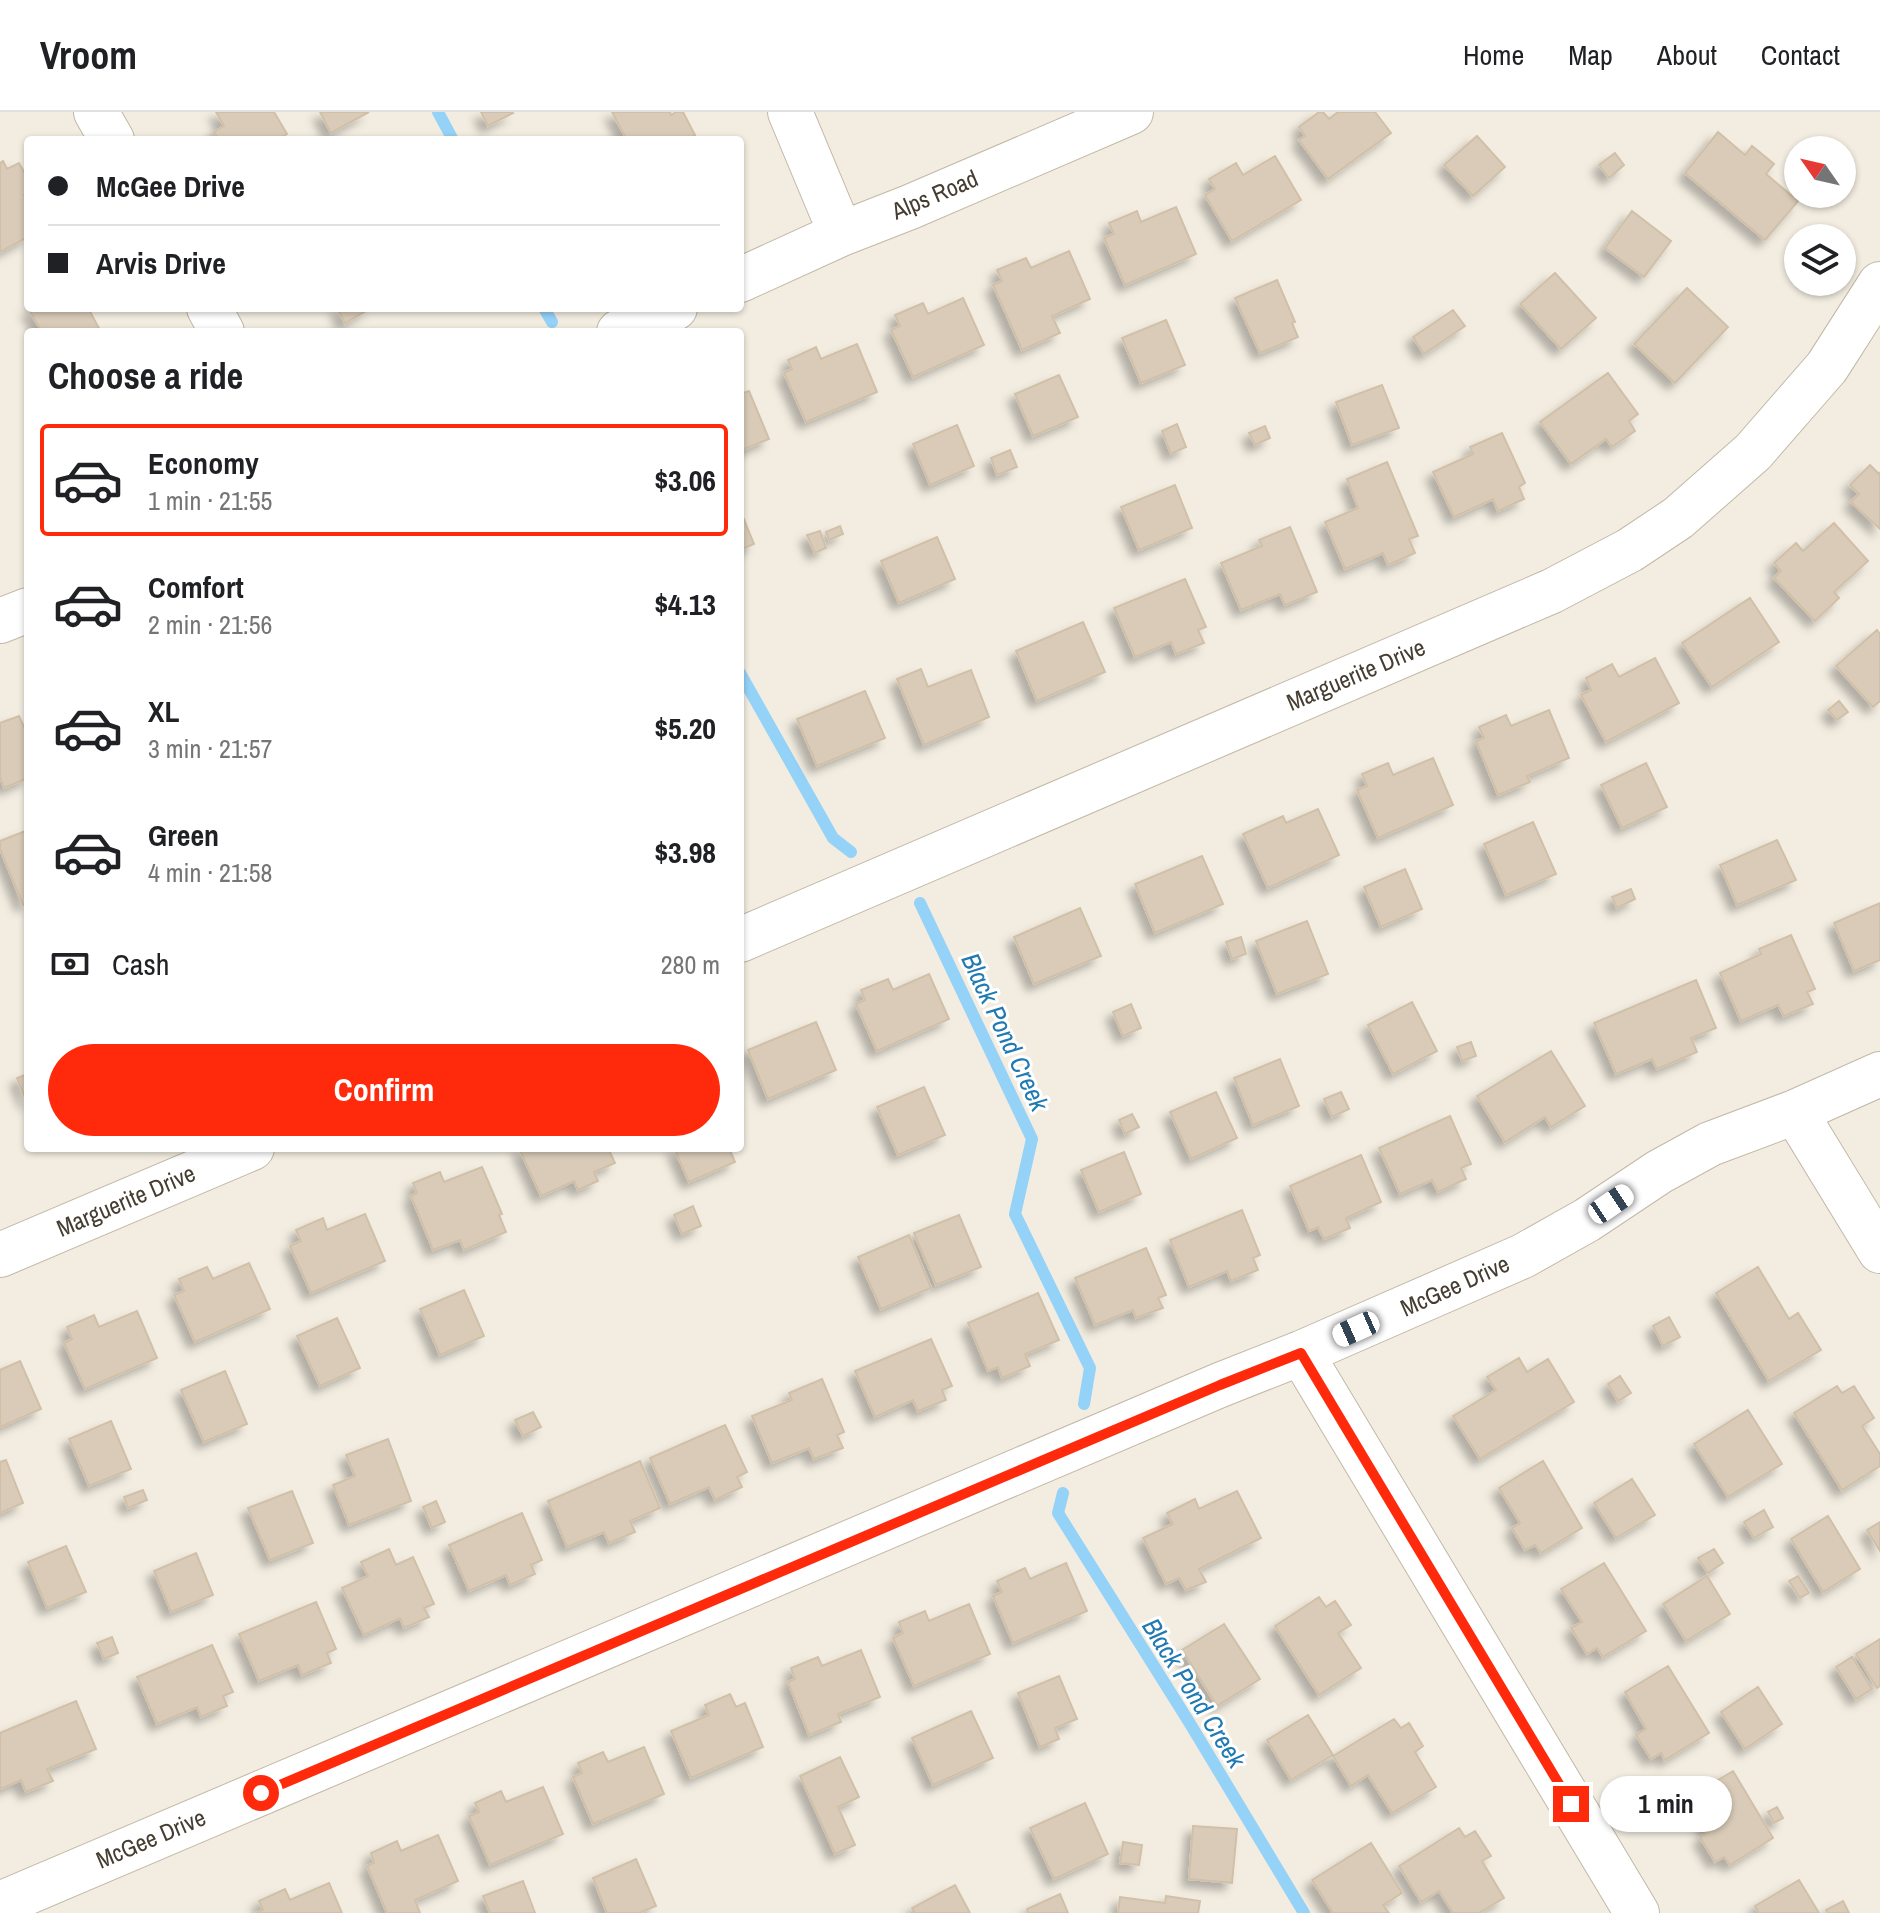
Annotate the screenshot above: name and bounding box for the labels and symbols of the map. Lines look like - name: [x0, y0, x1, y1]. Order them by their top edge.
- north arrow: [1784, 136, 1856, 208]
- street label: Alps Road: [886, 162, 983, 227]
- street label: Marguerite Drive: [1281, 631, 1430, 718]
- water label: Black Pond Creek: [954, 947, 1058, 1118]
- street label: Marguerite Drive: [51, 1157, 200, 1244]
- car: [1584, 1181, 1638, 1227]
- street label: McGee Drive: [1395, 1247, 1514, 1323]
- car: [1329, 1308, 1383, 1350]
- water label: Black Pond Creek: [1134, 1611, 1255, 1775]
- route start: [243, 1775, 279, 1811]
- callout: 1 min: [1599, 1776, 1731, 1832]
- route end: [1553, 1786, 1589, 1822]
- street label: McGee Drive: [91, 1801, 210, 1875]

